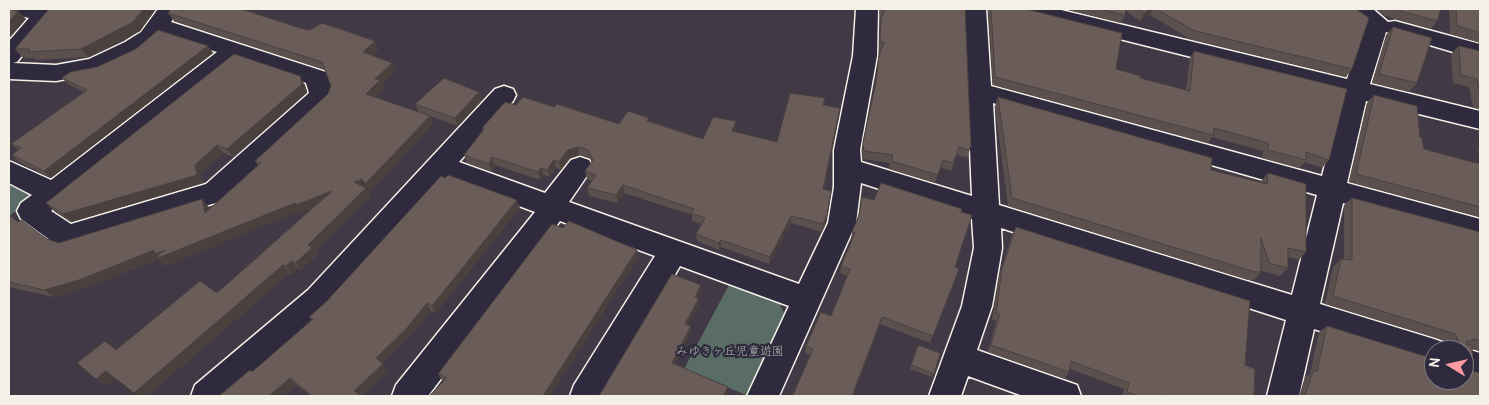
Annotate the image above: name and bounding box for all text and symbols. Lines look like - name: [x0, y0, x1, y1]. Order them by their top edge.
- north arrow: [1424, 340, 1474, 390]
- park label: みゆきヶ丘児童遊園: [676, 345, 784, 359]
- text: N: [1426, 357, 1444, 369]

